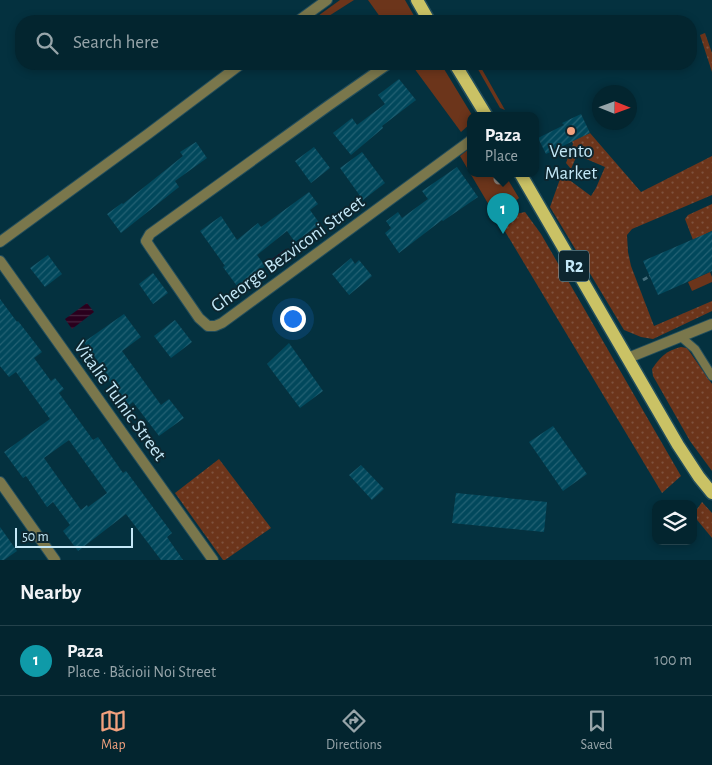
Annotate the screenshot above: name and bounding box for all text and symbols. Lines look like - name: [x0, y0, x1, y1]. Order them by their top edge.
- search box: [15, 15, 697, 70]
- icon: search: [33, 29, 61, 57]
- text: Search here: [73, 33, 159, 52]
- north arrow: [592, 85, 637, 130]
- popup: [467, 112, 539, 177]
- marker: Vento Market: [565, 125, 577, 137]
- text: Paza: [485, 126, 521, 145]
- place label: Vento Market: [545, 142, 597, 183]
- text: Place: [485, 148, 518, 164]
- street label: Gheorge Bezviconi Street: [208, 192, 368, 316]
- pin: 1: [487, 193, 519, 234]
- road number: R2: [559, 250, 589, 282]
- your location: [280, 306, 306, 332]
- street label: Vitalie Tulnic Street: [70, 337, 170, 464]
- map controls: [652, 500, 697, 545]
- button: layers: [652, 500, 697, 545]
- scale bar: [15, 525, 132, 548]
- text: 50 m: [22, 530, 49, 544]
- text: Nearby: [20, 582, 81, 603]
- text: Paza: [67, 642, 103, 661]
- text: 1: [33, 652, 39, 668]
- text: 100 m: [654, 652, 692, 668]
- text: Place · Băcioii Noi Street: [67, 664, 216, 680]
- tab: Map: [99, 707, 127, 754]
- tab: Directions: [326, 707, 382, 754]
- tab: Saved: [581, 707, 613, 754]

